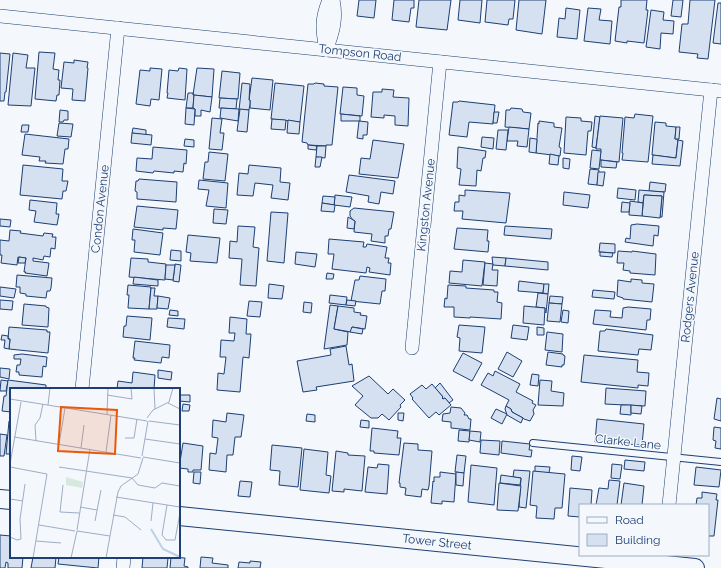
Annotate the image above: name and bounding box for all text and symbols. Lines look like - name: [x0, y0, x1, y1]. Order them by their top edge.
- street label: Tompson Road: [318, 42, 402, 64]
- street label: Kingston Avenue: [414, 158, 438, 252]
- street label: Condon Avenue: [88, 164, 112, 254]
- street label: Rodgers Avenue: [678, 251, 702, 343]
- inset map: [10, 388, 180, 558]
- street label: Clarke Lane: [594, 432, 662, 452]
- legend: [579, 504, 709, 556]
- text: Road: [615, 513, 644, 527]
- street label: Tower Street: [402, 531, 472, 553]
- text: Building: [615, 533, 661, 547]

